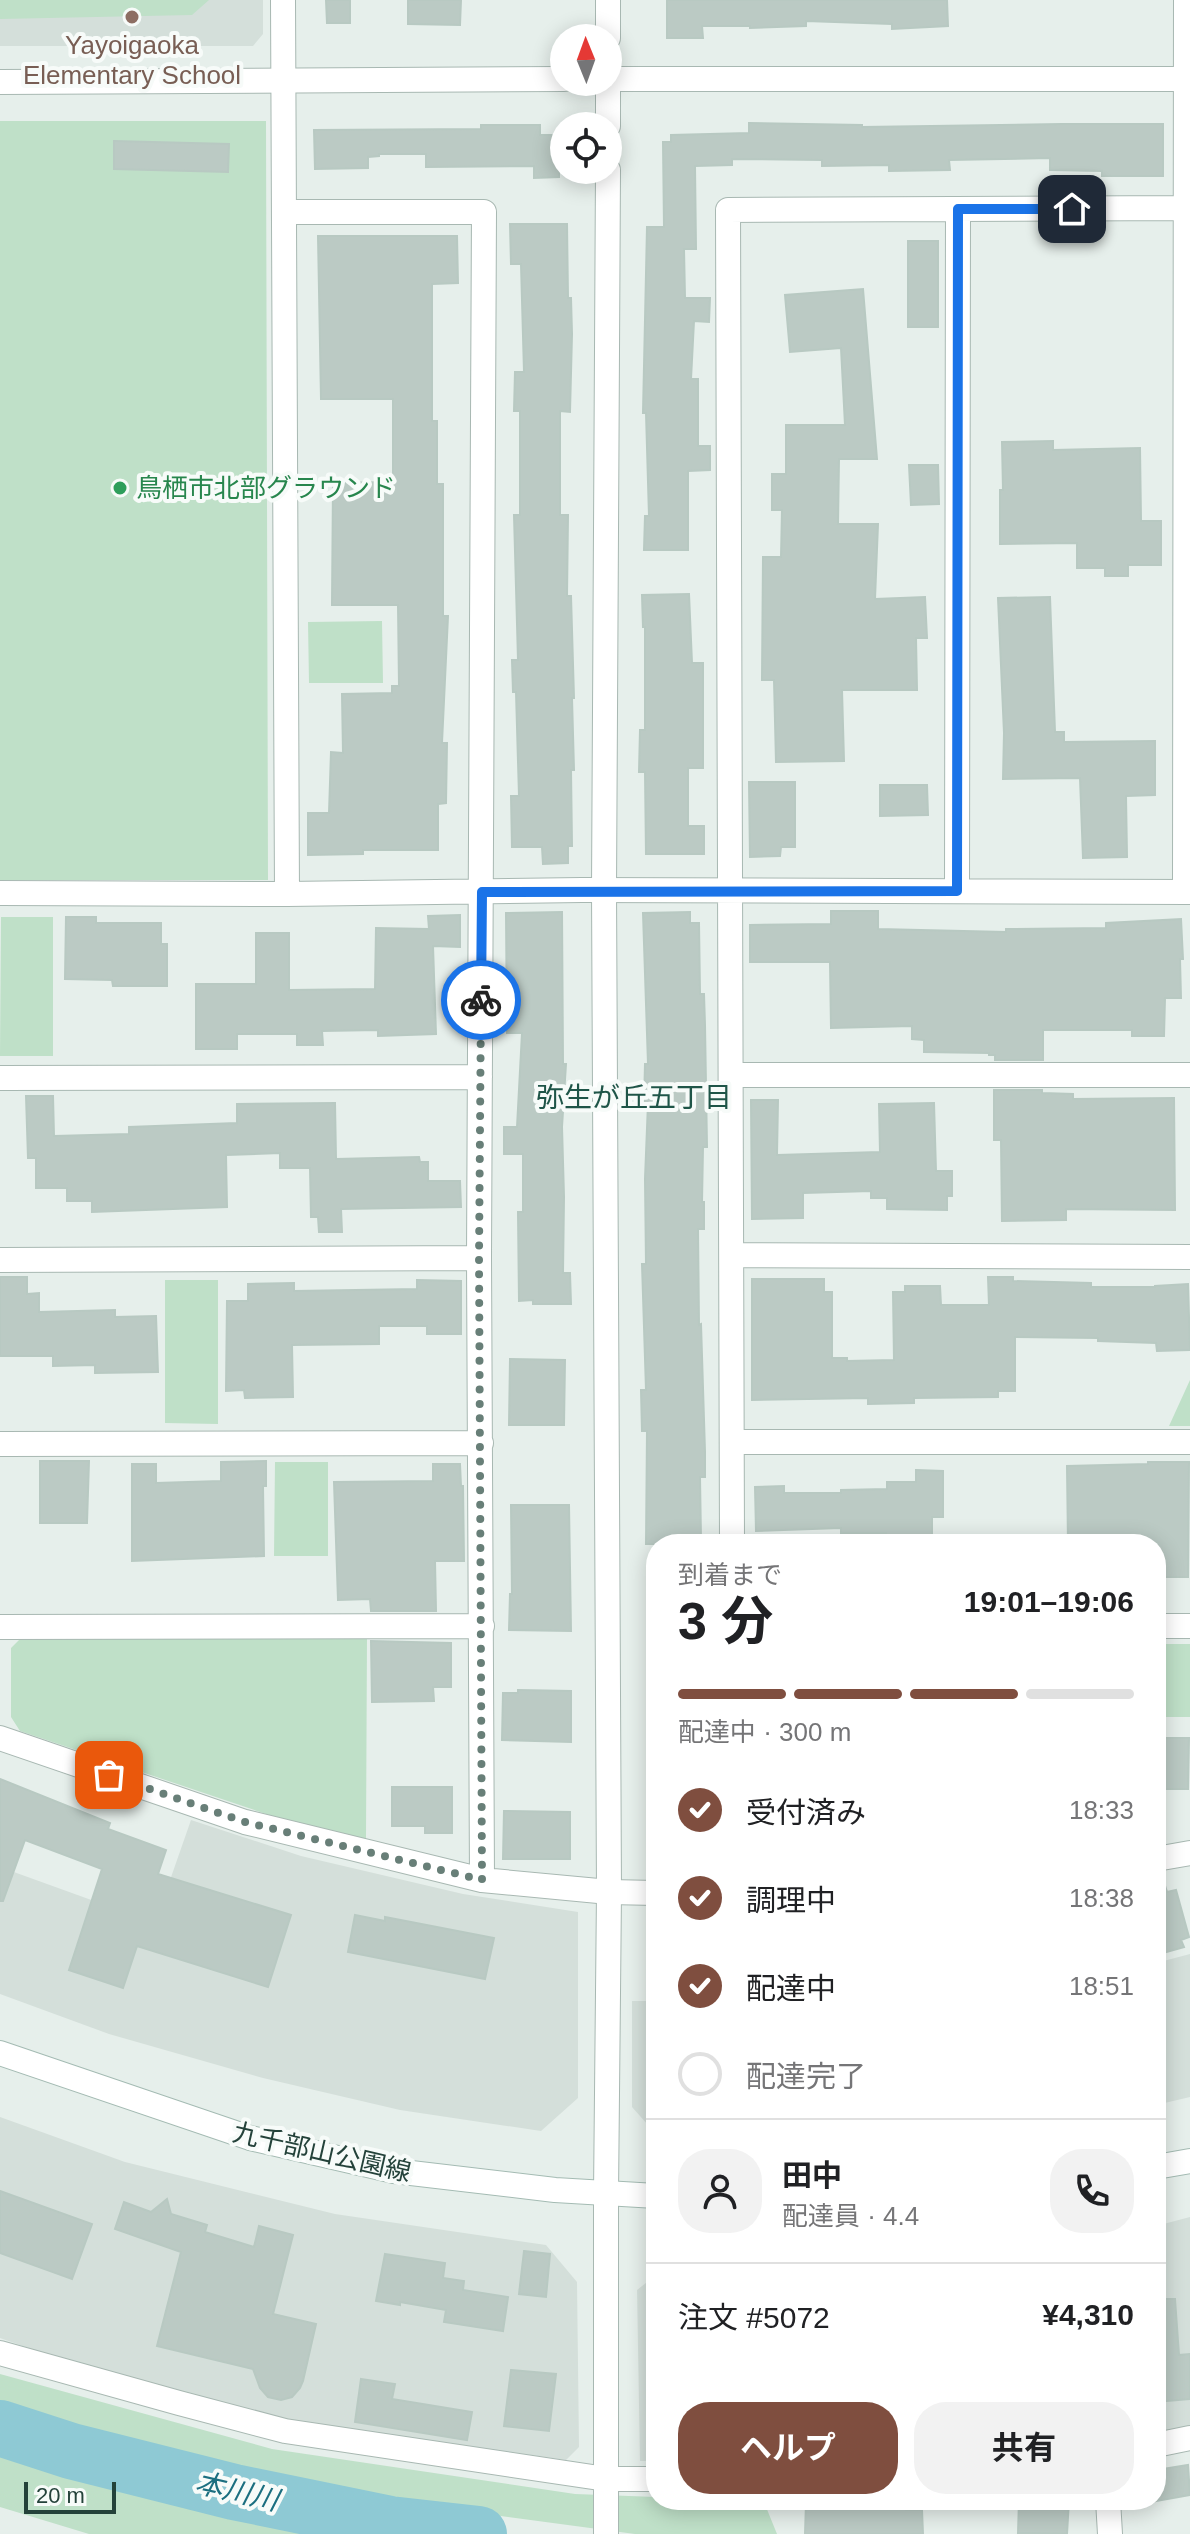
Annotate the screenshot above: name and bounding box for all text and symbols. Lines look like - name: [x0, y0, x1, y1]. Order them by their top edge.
- marker: Yayoigaoka Elementary School: [123, 8, 141, 26]
- north arrow: [550, 24, 622, 96]
- map controls: [550, 24, 622, 184]
- place label: Yayoigaoka Elementary School: [23, 30, 241, 90]
- button: locate: [550, 112, 622, 184]
- pin: [1038, 175, 1106, 243]
- icon: home: [1050, 187, 1094, 231]
- place label: 鳥栖市北部グラウンド: [136, 473, 396, 503]
- marker: 鳥栖市北部グラウンド: [111, 479, 129, 497]
- courier: [441, 960, 521, 1040]
- icon: bike: [459, 978, 503, 1022]
- district label: 弥生が丘五丁目: [536, 1082, 732, 1113]
- text: 到着まで: [678, 1560, 782, 1590]
- text: 19:01–19:06: [964, 1585, 1134, 1618]
- text: 3 分: [678, 1592, 773, 1650]
- text: 配達中 · 300 m: [678, 1717, 851, 1747]
- pin: [75, 1741, 143, 1809]
- icon: bag: [87, 1753, 131, 1797]
- icon: check: [678, 1788, 722, 1832]
- text: 18:33: [1069, 1795, 1134, 1825]
- text: 受付済み: [746, 1796, 866, 1829]
- icon: check: [678, 1876, 722, 1920]
- text: 18:38: [1069, 1883, 1134, 1913]
- text: 調理中: [746, 1884, 836, 1917]
- icon: check: [678, 1964, 722, 2008]
- text: 18:51: [1069, 1971, 1134, 2001]
- text: 配達中: [746, 1972, 836, 2005]
- text: 配達完了: [746, 2060, 866, 2093]
- street label: 九千部山公園線: [230, 2117, 414, 2187]
- button: person: [678, 2149, 762, 2233]
- button: phone: [1050, 2149, 1134, 2233]
- text: 田中: [782, 2159, 842, 2192]
- text: 配達員 · 4.4: [782, 2201, 919, 2231]
- text: ¥4,310: [1042, 2298, 1134, 2331]
- text: 注文 #5072: [678, 2301, 830, 2334]
- button: ヘルプ: [678, 2402, 898, 2494]
- button: 共有: [914, 2402, 1134, 2494]
- water label: 本川川: [192, 2467, 284, 2517]
- scale bar: [24, 2478, 116, 2514]
- text: 20 m: [36, 2483, 85, 2508]

